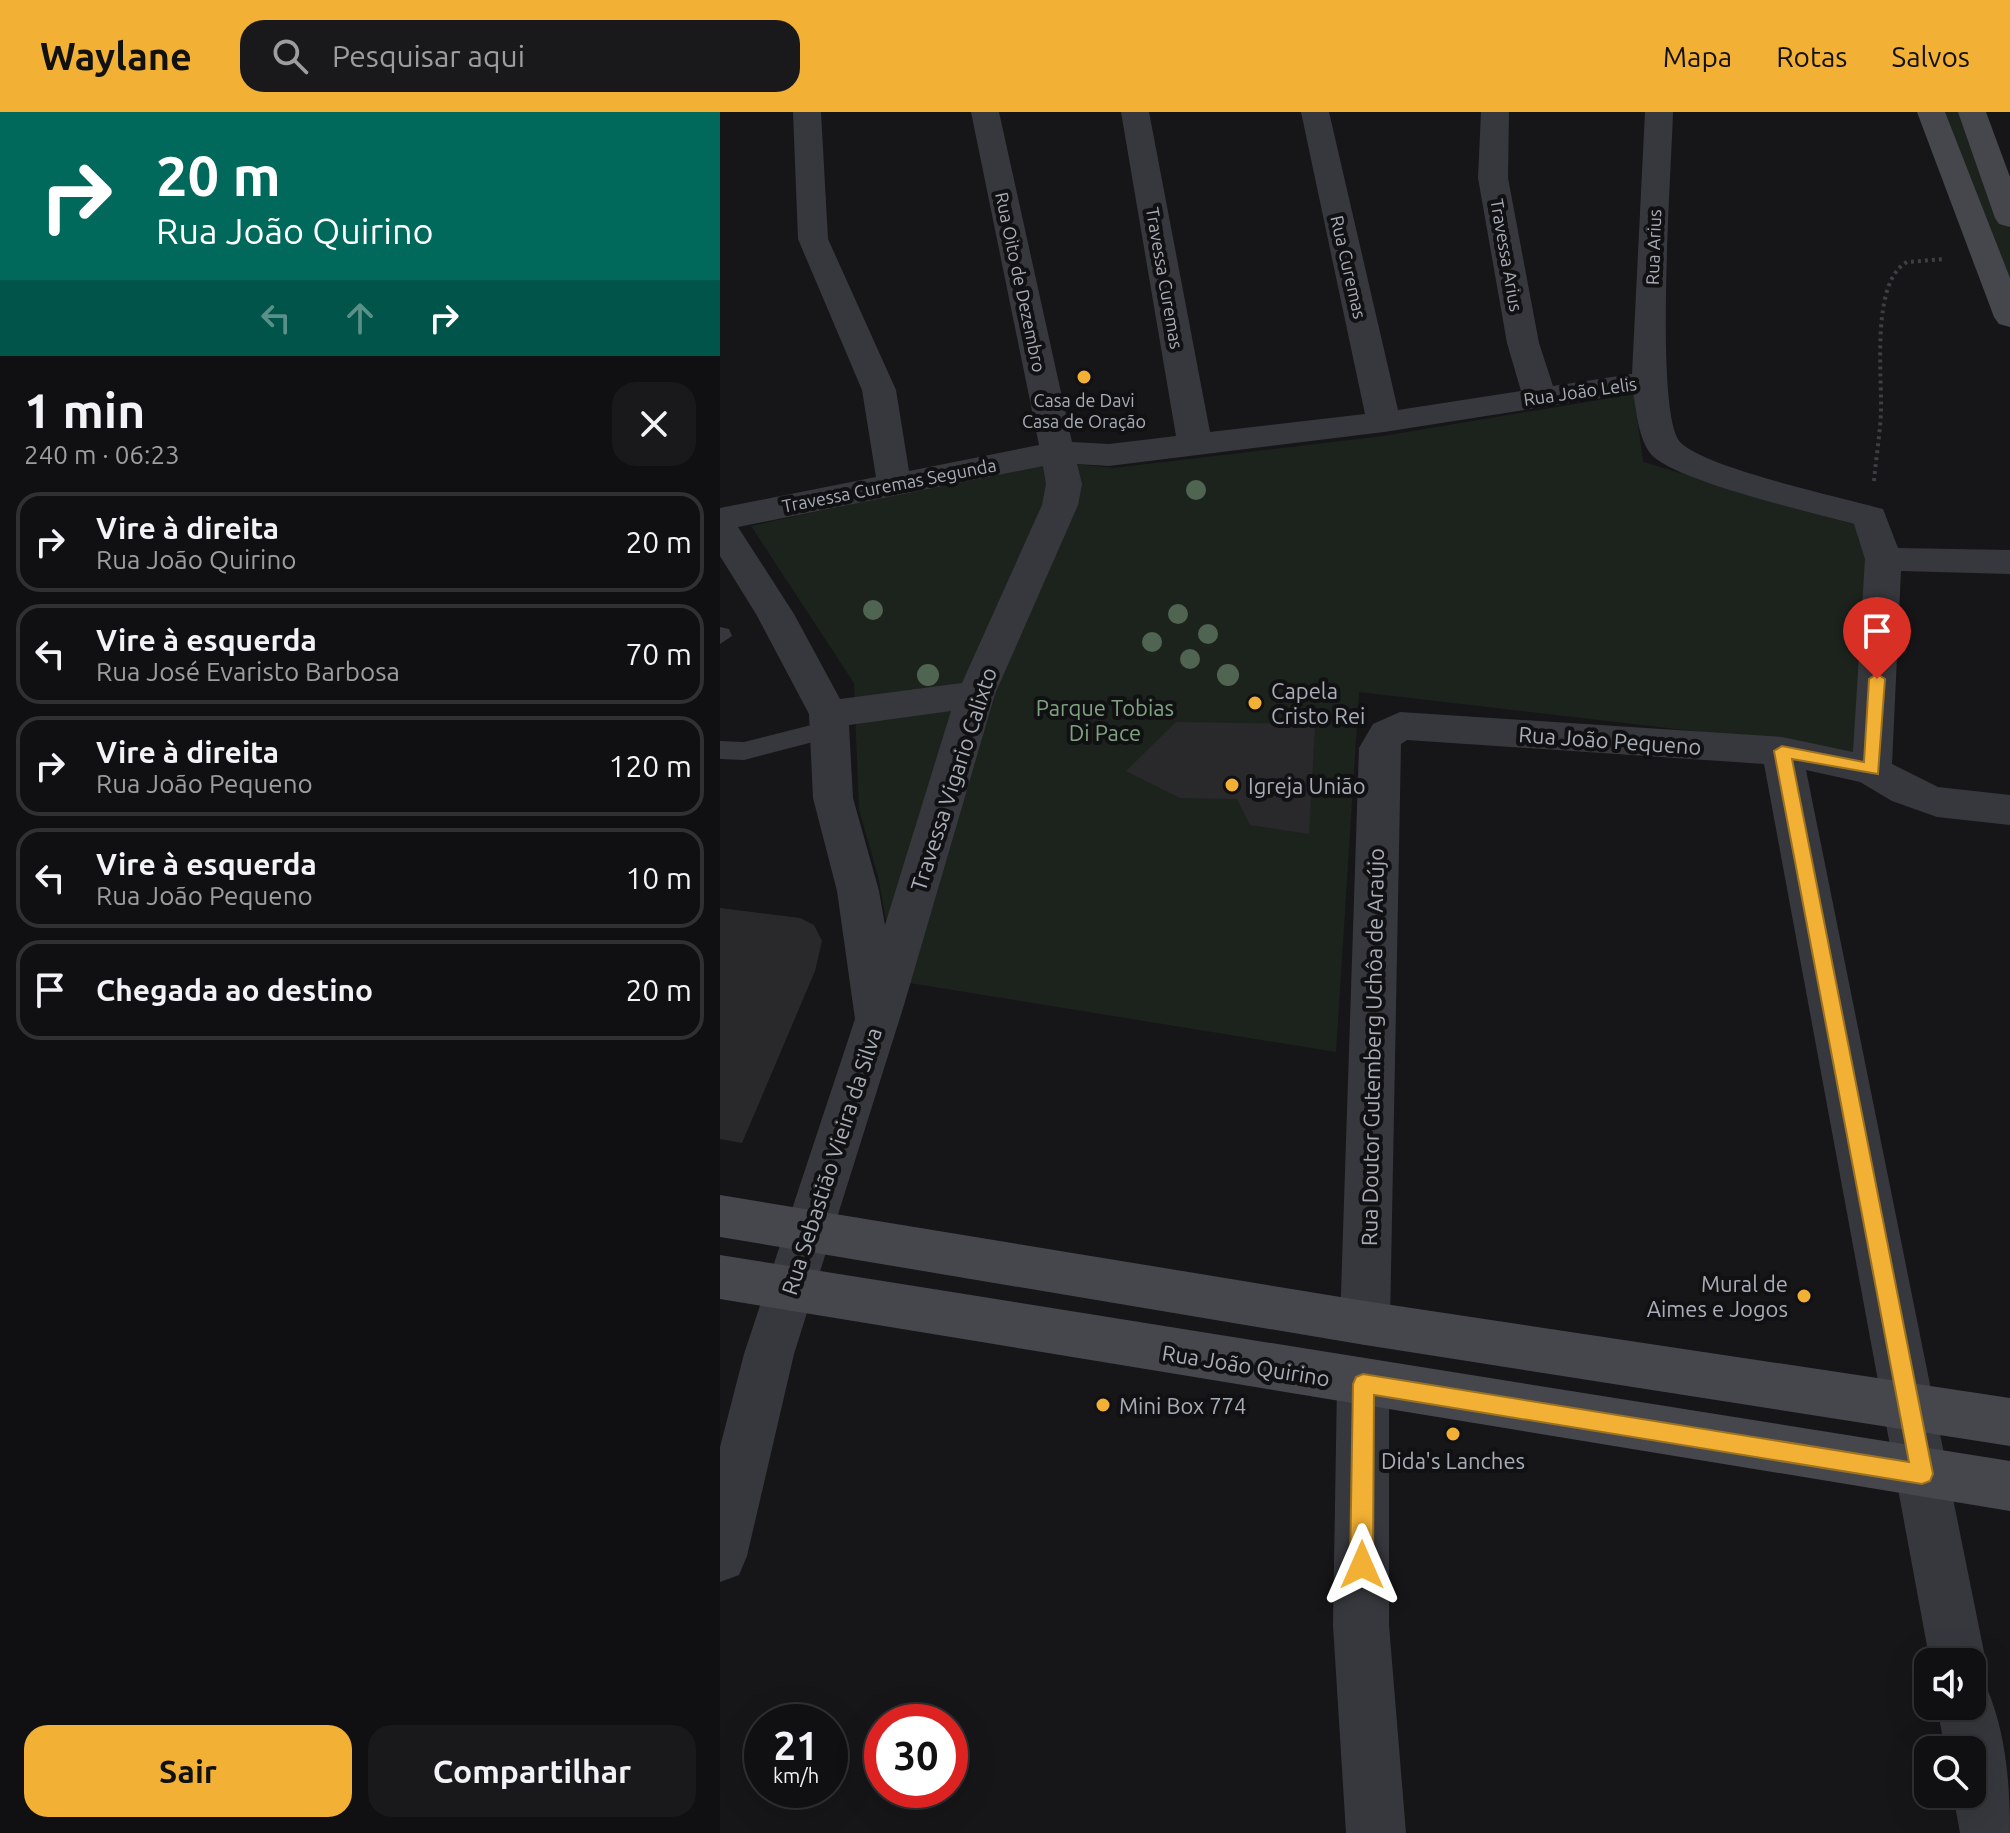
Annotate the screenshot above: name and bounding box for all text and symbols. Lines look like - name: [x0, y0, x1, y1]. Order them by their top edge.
- search box: [240, 20, 800, 92]
- icon: search: [268, 34, 312, 78]
- text: Waylane: [40, 35, 192, 77]
- text: Pesquisar aqui: [332, 39, 525, 73]
- text: Mapa: [1663, 41, 1732, 72]
- text: Rotas: [1776, 41, 1847, 72]
- text: Salvos: [1891, 41, 1970, 72]
- icon: right: [24, 144, 128, 248]
- text: 20 m: [156, 144, 281, 207]
- street label: Rua Oito de Dezembro: [992, 190, 1050, 374]
- street label: Travessa Arius: [1487, 197, 1527, 313]
- street label: Travessa Curemas: [1143, 206, 1187, 351]
- street label: Rua Arius: [1642, 209, 1664, 285]
- text: Rua João Quirino: [156, 210, 434, 251]
- street label: Rua Curemas: [1327, 213, 1371, 321]
- icon: left: [254, 296, 298, 340]
- icon: ahead: [338, 296, 382, 340]
- icon: right: [422, 296, 466, 340]
- marker: Casa de Davi Casa de Oração: [1075, 368, 1093, 386]
- street label: Rua João Lelis: [1522, 373, 1638, 409]
- button: close: [612, 382, 696, 466]
- text: 1 min: [24, 383, 145, 437]
- place label: Casa de Davi Casa de Oração: [1022, 390, 1146, 431]
- text: 240 m · 06:23: [24, 440, 180, 469]
- street label: Travessa Curemas Segunda: [780, 454, 998, 516]
- text: Vire à direita: [96, 511, 279, 545]
- icon: right: [28, 520, 72, 564]
- text: 20 m: [625, 525, 692, 559]
- text: Rua João Quirino: [96, 545, 296, 574]
- pin: [1843, 597, 1911, 679]
- icon: arrive: [1855, 609, 1899, 653]
- text: Vire à esquerda: [96, 623, 317, 657]
- icon: left: [28, 632, 72, 676]
- text: 70 m: [625, 637, 692, 671]
- text: Rua José Evaristo Barbosa: [96, 657, 400, 686]
- street label: Travessa Vigario Calixto: [905, 664, 1001, 894]
- place label: Capela Cristo Rei: [1271, 678, 1365, 728]
- marker: Capela Cristo Rei: [1246, 694, 1264, 712]
- park label: Parque Tobias Di Pace: [1036, 695, 1174, 745]
- street label: Rua João Pequeno: [1518, 721, 1702, 759]
- text: Vire à direita: [96, 735, 279, 769]
- icon: right: [28, 744, 72, 788]
- text: 120 m: [608, 749, 692, 783]
- text: Rua João Pequeno: [96, 769, 313, 798]
- place label: Igreja União: [1248, 773, 1366, 798]
- marker: Igreja União: [1223, 776, 1241, 794]
- text: Vire à esquerda: [96, 847, 317, 881]
- street label: Rua Doutor Gutemberg Uchôa de Araújo: [1356, 848, 1388, 1246]
- icon: left: [28, 856, 72, 900]
- text: 10 m: [625, 861, 692, 895]
- text: Rua João Pequeno: [96, 881, 313, 910]
- icon: arrive: [28, 968, 72, 1012]
- text: Chegada ao destino: [96, 973, 373, 1007]
- text: 20 m: [625, 973, 692, 1007]
- street label: Rua Sebastião Vieira da Silva: [776, 1024, 886, 1298]
- place label: Mural de Aimes e Jogos: [1647, 1271, 1788, 1321]
- marker: Mural de Aimes e Jogos: [1795, 1287, 1813, 1305]
- street label: Rua João Quirino: [1160, 1339, 1332, 1391]
- place label: Mini Box 774: [1119, 1393, 1246, 1418]
- marker: Mini Box 774: [1094, 1396, 1112, 1414]
- marker: Dida's Lanches: [1444, 1425, 1462, 1443]
- place label: Dida's Lanches: [1381, 1448, 1525, 1473]
- position arrow: [1320, 1523, 1404, 1607]
- map controls: [1914, 1648, 1986, 1808]
- button: sound: [1914, 1648, 1986, 1720]
- speed limit sign: 30: [864, 1704, 968, 1808]
- text: 21: [773, 1723, 819, 1768]
- button: Sair: [24, 1725, 352, 1817]
- button: Compartilhar: [368, 1725, 696, 1817]
- button: search: [1914, 1736, 1986, 1808]
- text: km/h: [773, 1764, 819, 1787]

